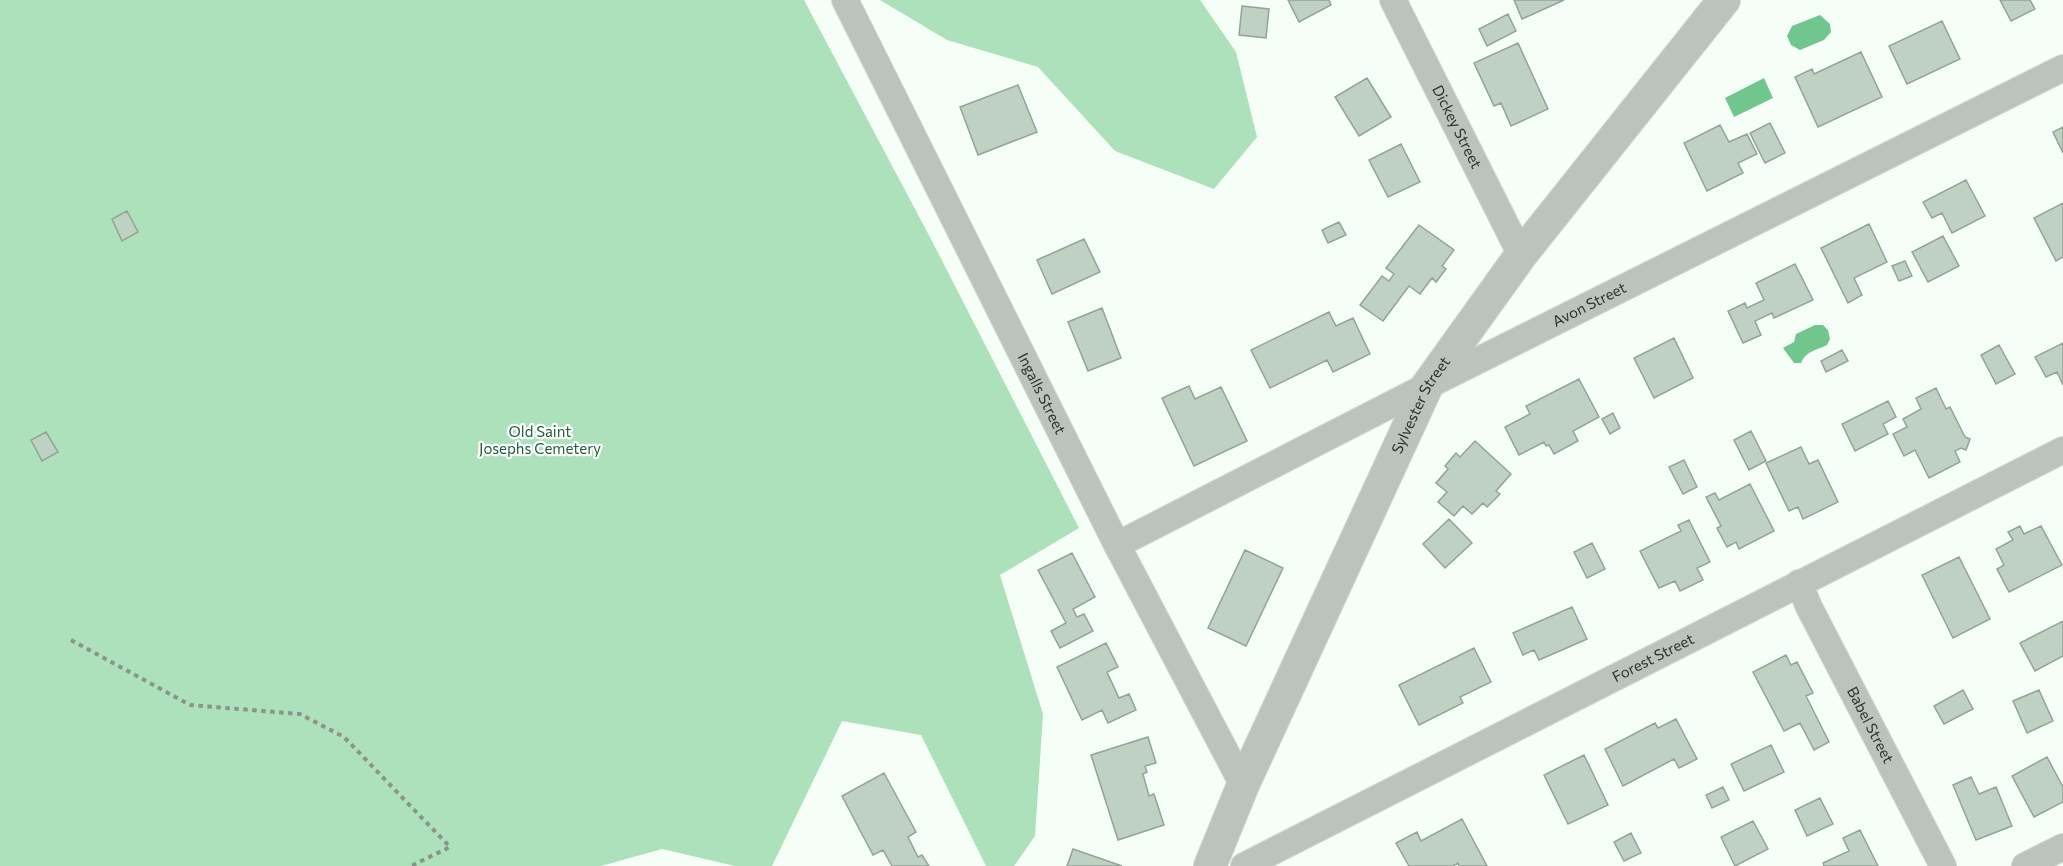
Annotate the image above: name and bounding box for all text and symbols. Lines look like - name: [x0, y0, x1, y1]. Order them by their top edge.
- street label: Dickey Street: [1429, 82, 1486, 171]
- street label: Avon Street: [1549, 278, 1629, 330]
- street label: Ingalls Street: [1015, 350, 1070, 437]
- street label: Sylvester Street: [1387, 353, 1453, 456]
- park label: Old Saint Josephs Cemetery: [479, 422, 601, 457]
- street label: Forest Street: [1609, 629, 1697, 685]
- street label: Babel Street: [1844, 683, 1898, 766]

